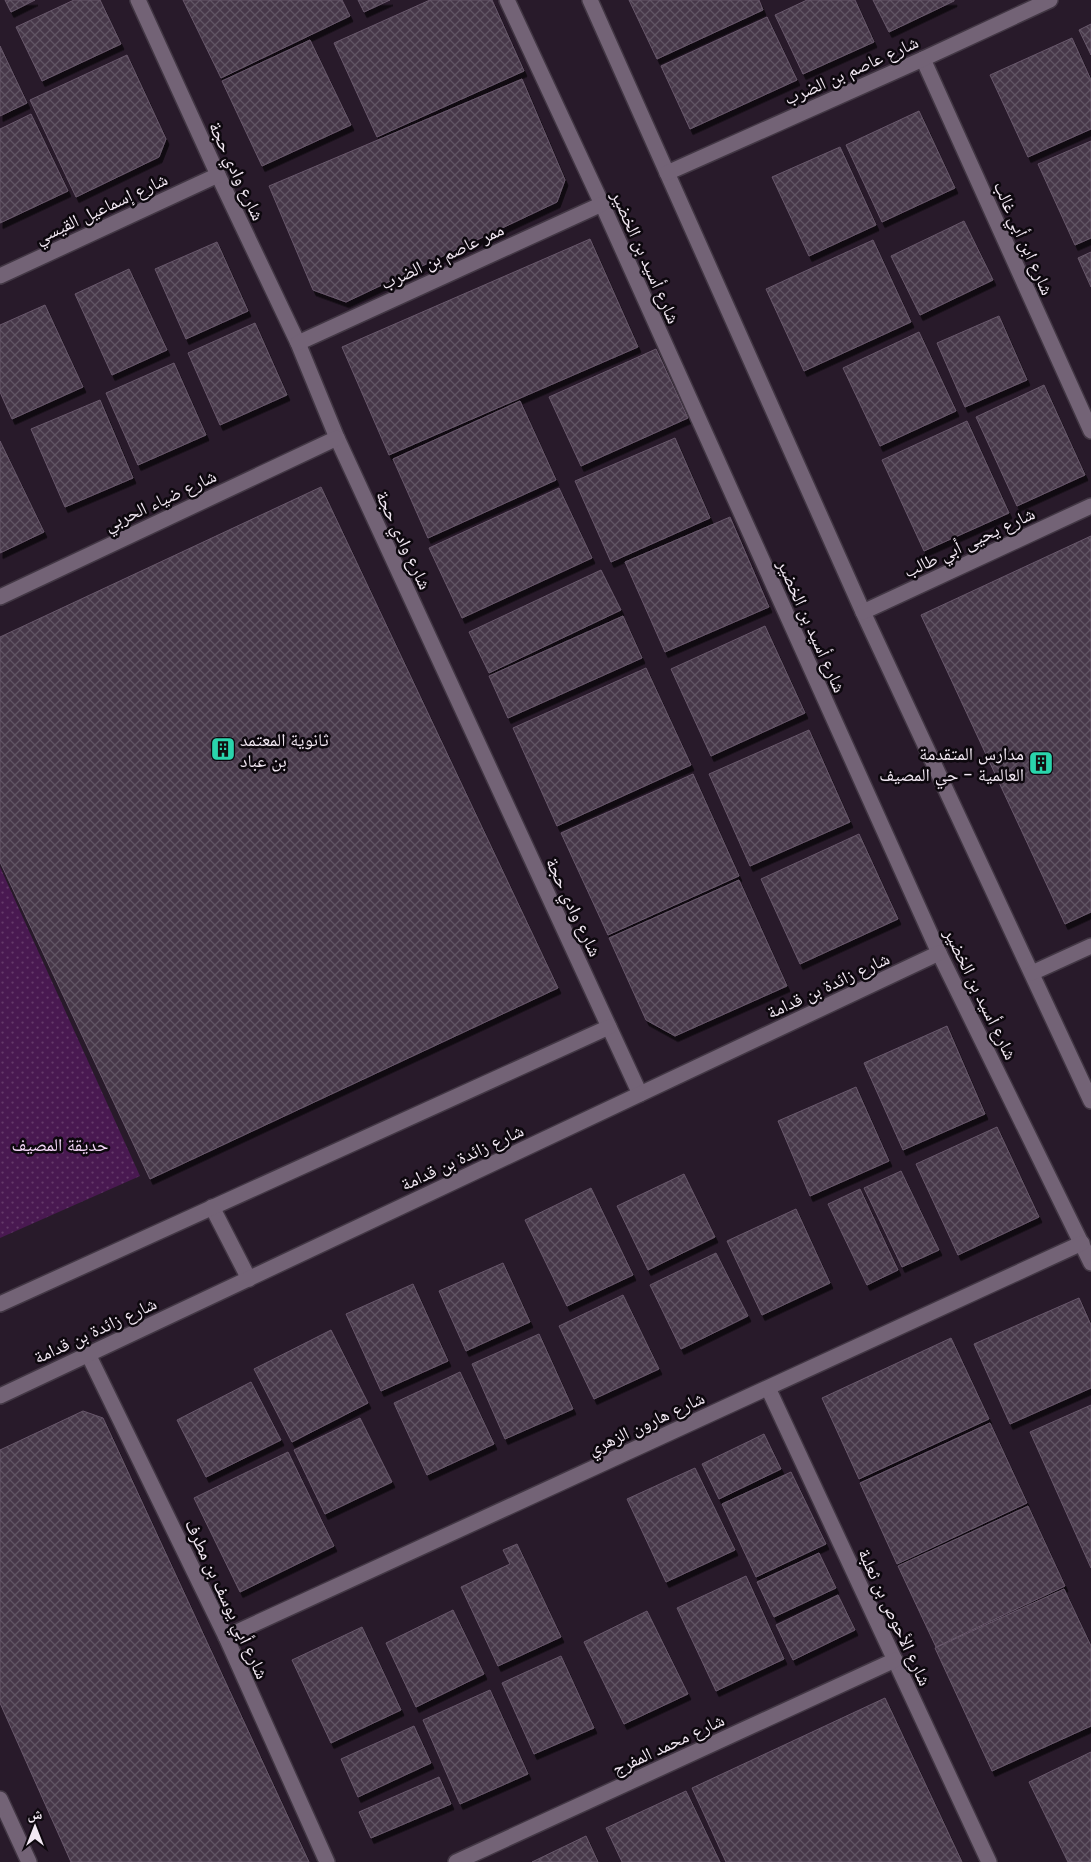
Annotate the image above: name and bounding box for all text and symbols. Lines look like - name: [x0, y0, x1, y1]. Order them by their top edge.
- street label: شارع عاصم بن الضرب: [780, 29, 922, 111]
- street label: شارع وادي حجة: [201, 117, 271, 226]
- street label: شارع إسماعيل القيسي: [30, 166, 173, 252]
- street label: شارع ابن أبي غالب: [985, 177, 1060, 300]
- street label: شارع أسيد بن الخضير: [605, 186, 687, 327]
- street label: ممر عاصم بن الضرب: [376, 216, 508, 296]
- street label: شارع ضياء الحربي: [100, 463, 221, 539]
- street label: شارع وادي حجة: [368, 486, 438, 595]
- street label: شارع يحيى أبي طالب: [899, 501, 1040, 586]
- street label: شارع أسيد بن الخضير: [771, 555, 853, 696]
- place label: ثانوية المعتمد بن عباد: [240, 727, 329, 773]
- building icon: ثانوية المعتمد بن عباد: [210, 736, 236, 762]
- place label: مدارس المتقدمة العالمية - حي المصيف: [879, 741, 1024, 789]
- building icon: مدارس المتقدمة العالمية - حي المصيف: [1028, 750, 1054, 776]
- street label: شارع وادي حجة: [538, 853, 608, 962]
- street label: شارع أسيد بن الخضير: [938, 923, 1024, 1064]
- street label: شارع زائدة بن قدامة: [762, 946, 894, 1024]
- street label: شارع زائدة بن قدامة: [396, 1118, 528, 1196]
- park label: حديقة المصيف: [12, 1132, 108, 1157]
- street label: شارع زائدة بن قدامة: [29, 1291, 161, 1369]
- street label: شارع هارون الزهري: [583, 1385, 710, 1463]
- street label: شارع أبي يوسف بن مطرف: [177, 1515, 275, 1684]
- street label: شارع الأحوص بن ثعلبة: [852, 1544, 938, 1690]
- street label: شارع محمد المفرج: [608, 1707, 728, 1781]
- north arrow: [10, 1802, 60, 1852]
- text: ش: [28, 1804, 43, 1824]

